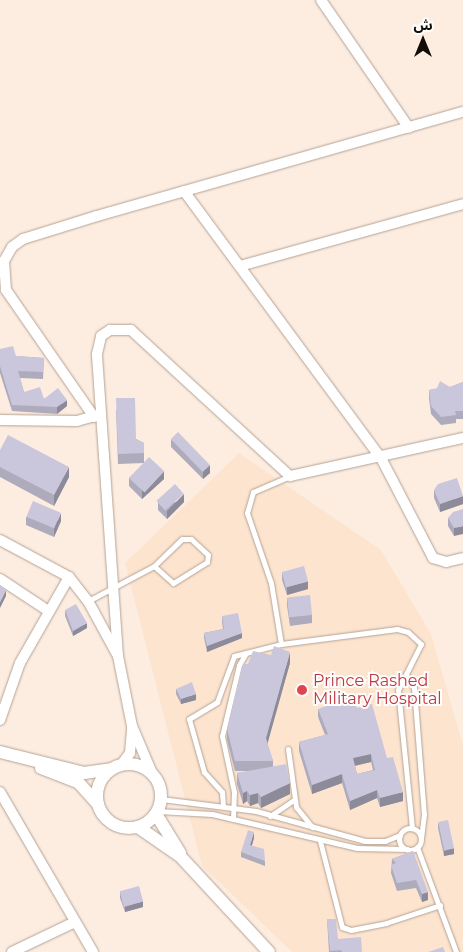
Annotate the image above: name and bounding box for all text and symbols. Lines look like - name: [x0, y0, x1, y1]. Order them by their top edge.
- north arrow: [398, 15, 448, 65]
- text: ش: [413, 16, 433, 34]
- place label: Prince Rashed Military Hospital: [313, 671, 442, 709]
- marker: Prince Rashed Military Hospital: [295, 683, 309, 697]

